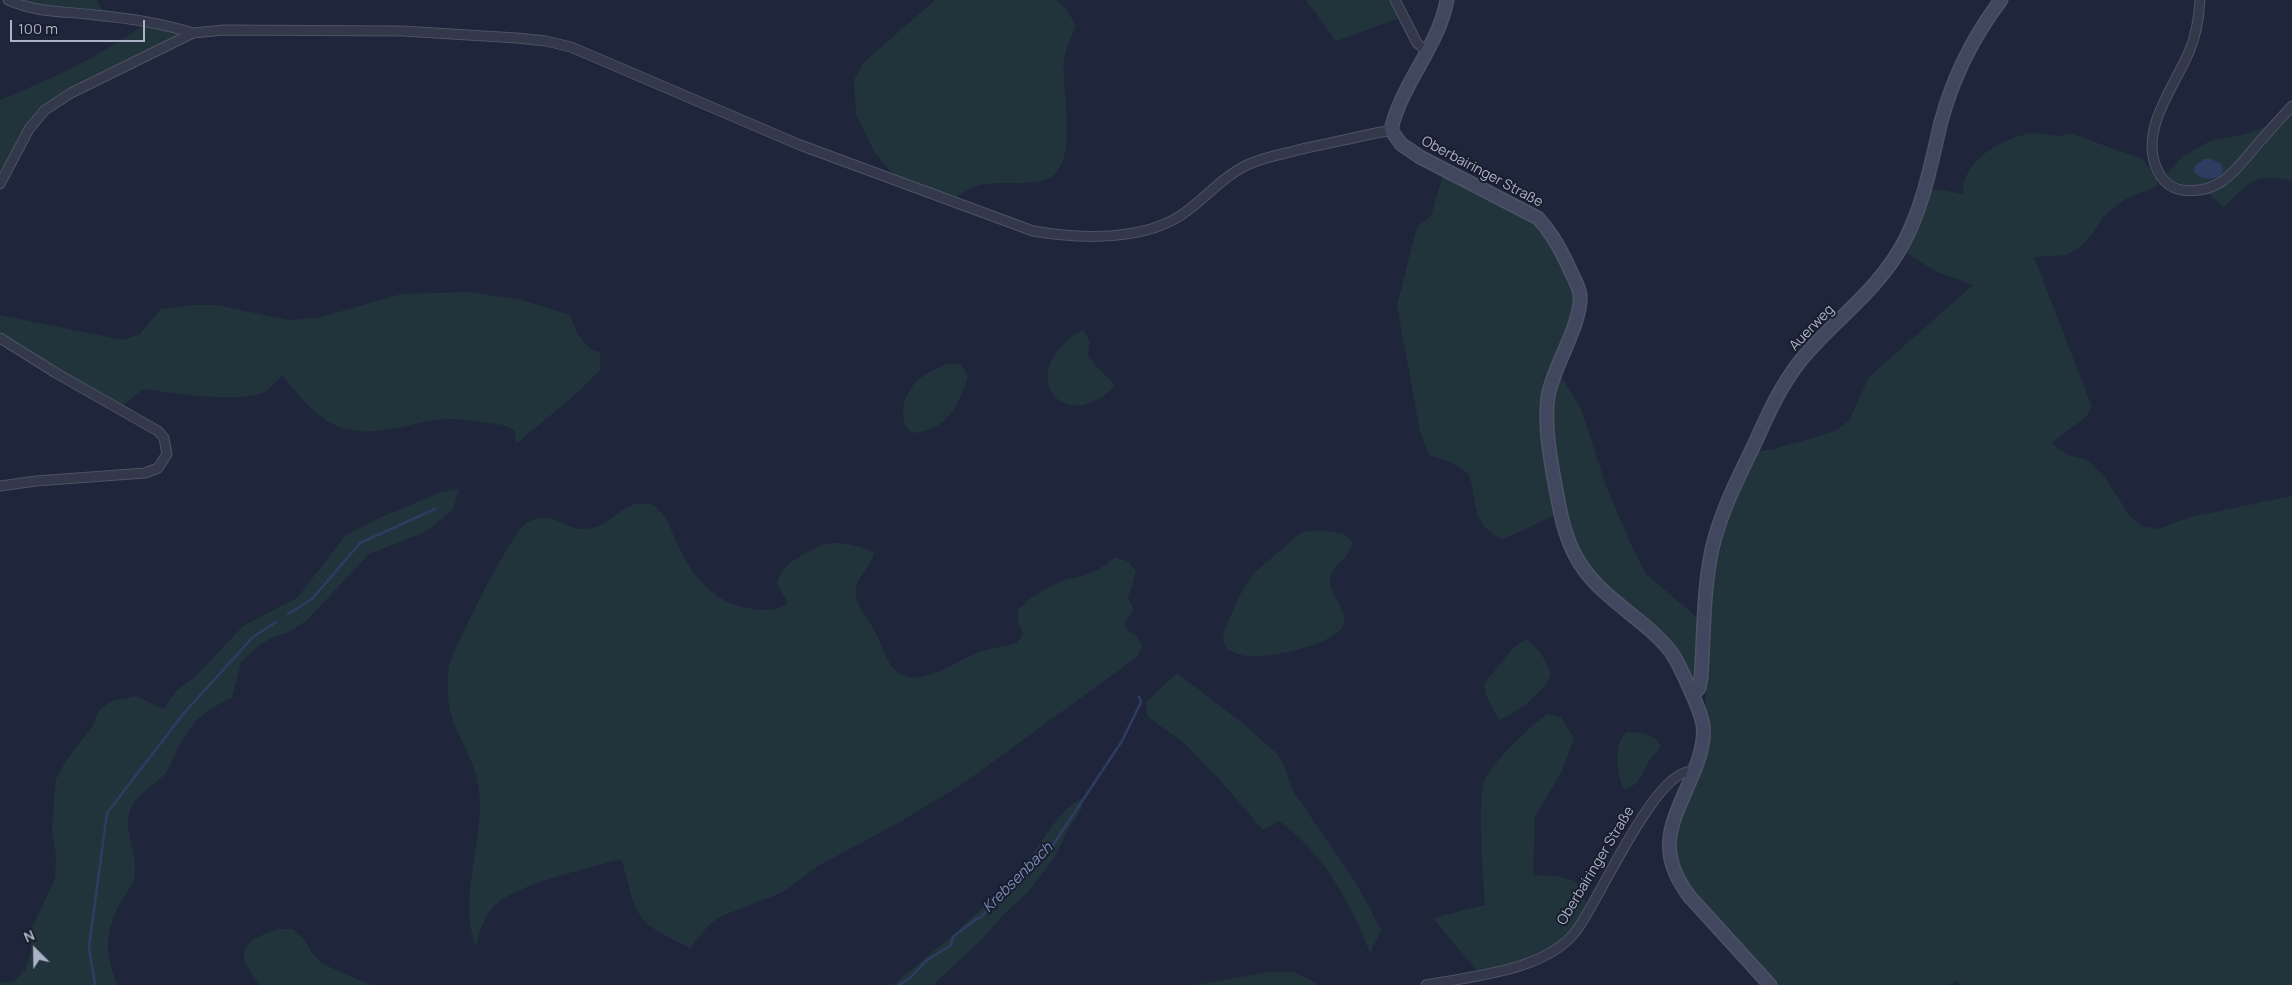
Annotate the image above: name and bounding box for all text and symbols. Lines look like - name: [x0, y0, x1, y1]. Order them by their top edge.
- scale bar: [12, 10, 148, 42]
- text: 100 m: [18, 18, 58, 39]
- street label: Oberbairinger Straße: [1418, 133, 1546, 211]
- street label: Auerweg: [1786, 302, 1838, 354]
- street label: Oberbairinger Straße: [1554, 804, 1638, 928]
- water label: Krebsenbach: [979, 839, 1057, 917]
- north arrow: [10, 925, 60, 975]
- text: N: [21, 925, 37, 946]

